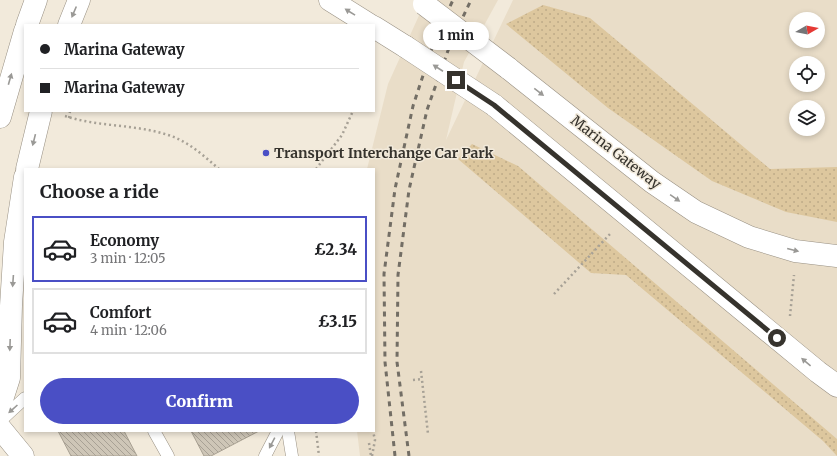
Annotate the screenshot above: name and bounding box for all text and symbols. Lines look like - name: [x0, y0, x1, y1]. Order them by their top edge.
- one-way arrow: [70, 7, 76, 19]
- one-way arrow: [344, 9, 356, 16]
- north arrow: [789, 12, 825, 48]
- map controls: [789, 12, 825, 136]
- callout: 1 min: [423, 22, 489, 50]
- text: 1 min: [438, 27, 474, 44]
- text: Marina Gateway: [64, 40, 185, 59]
- button: locate: [789, 56, 825, 92]
- one-way arrow: [433, 64, 443, 72]
- route end: [447, 71, 465, 89]
- one-way arrow: [8, 73, 14, 85]
- text: Marina Gateway: [64, 78, 185, 97]
- one-way arrow: [533, 88, 544, 96]
- button: layers: [789, 100, 825, 136]
- street label: Marina Gateway: [567, 111, 665, 193]
- one-way arrow: [31, 134, 37, 146]
- place label: Transport Interchange Car Park: [274, 144, 495, 162]
- marker: Transport Interchange Car Park: [261, 148, 271, 158]
- text: Choose a ride: [40, 180, 159, 203]
- one-way arrow: [669, 194, 680, 202]
- icon: car: [42, 231, 78, 267]
- text: Economy: [90, 231, 159, 250]
- text: £2.34: [314, 240, 357, 259]
- one-way arrow: [787, 247, 799, 253]
- text: 3 min · 12:05: [90, 250, 166, 267]
- one-way arrow: [9, 275, 16, 287]
- icon: car: [42, 303, 78, 339]
- text: Comfort: [90, 303, 151, 322]
- text: £3.15: [318, 312, 357, 331]
- text: 4 min · 12:06: [90, 322, 167, 339]
- route start: [768, 329, 786, 347]
- one-way arrow: [7, 339, 13, 352]
- one-way arrow: [801, 358, 811, 367]
- button: Confirm: [40, 378, 359, 424]
- one-way arrow: [7, 405, 18, 414]
- one-way arrow: [268, 438, 275, 449]

